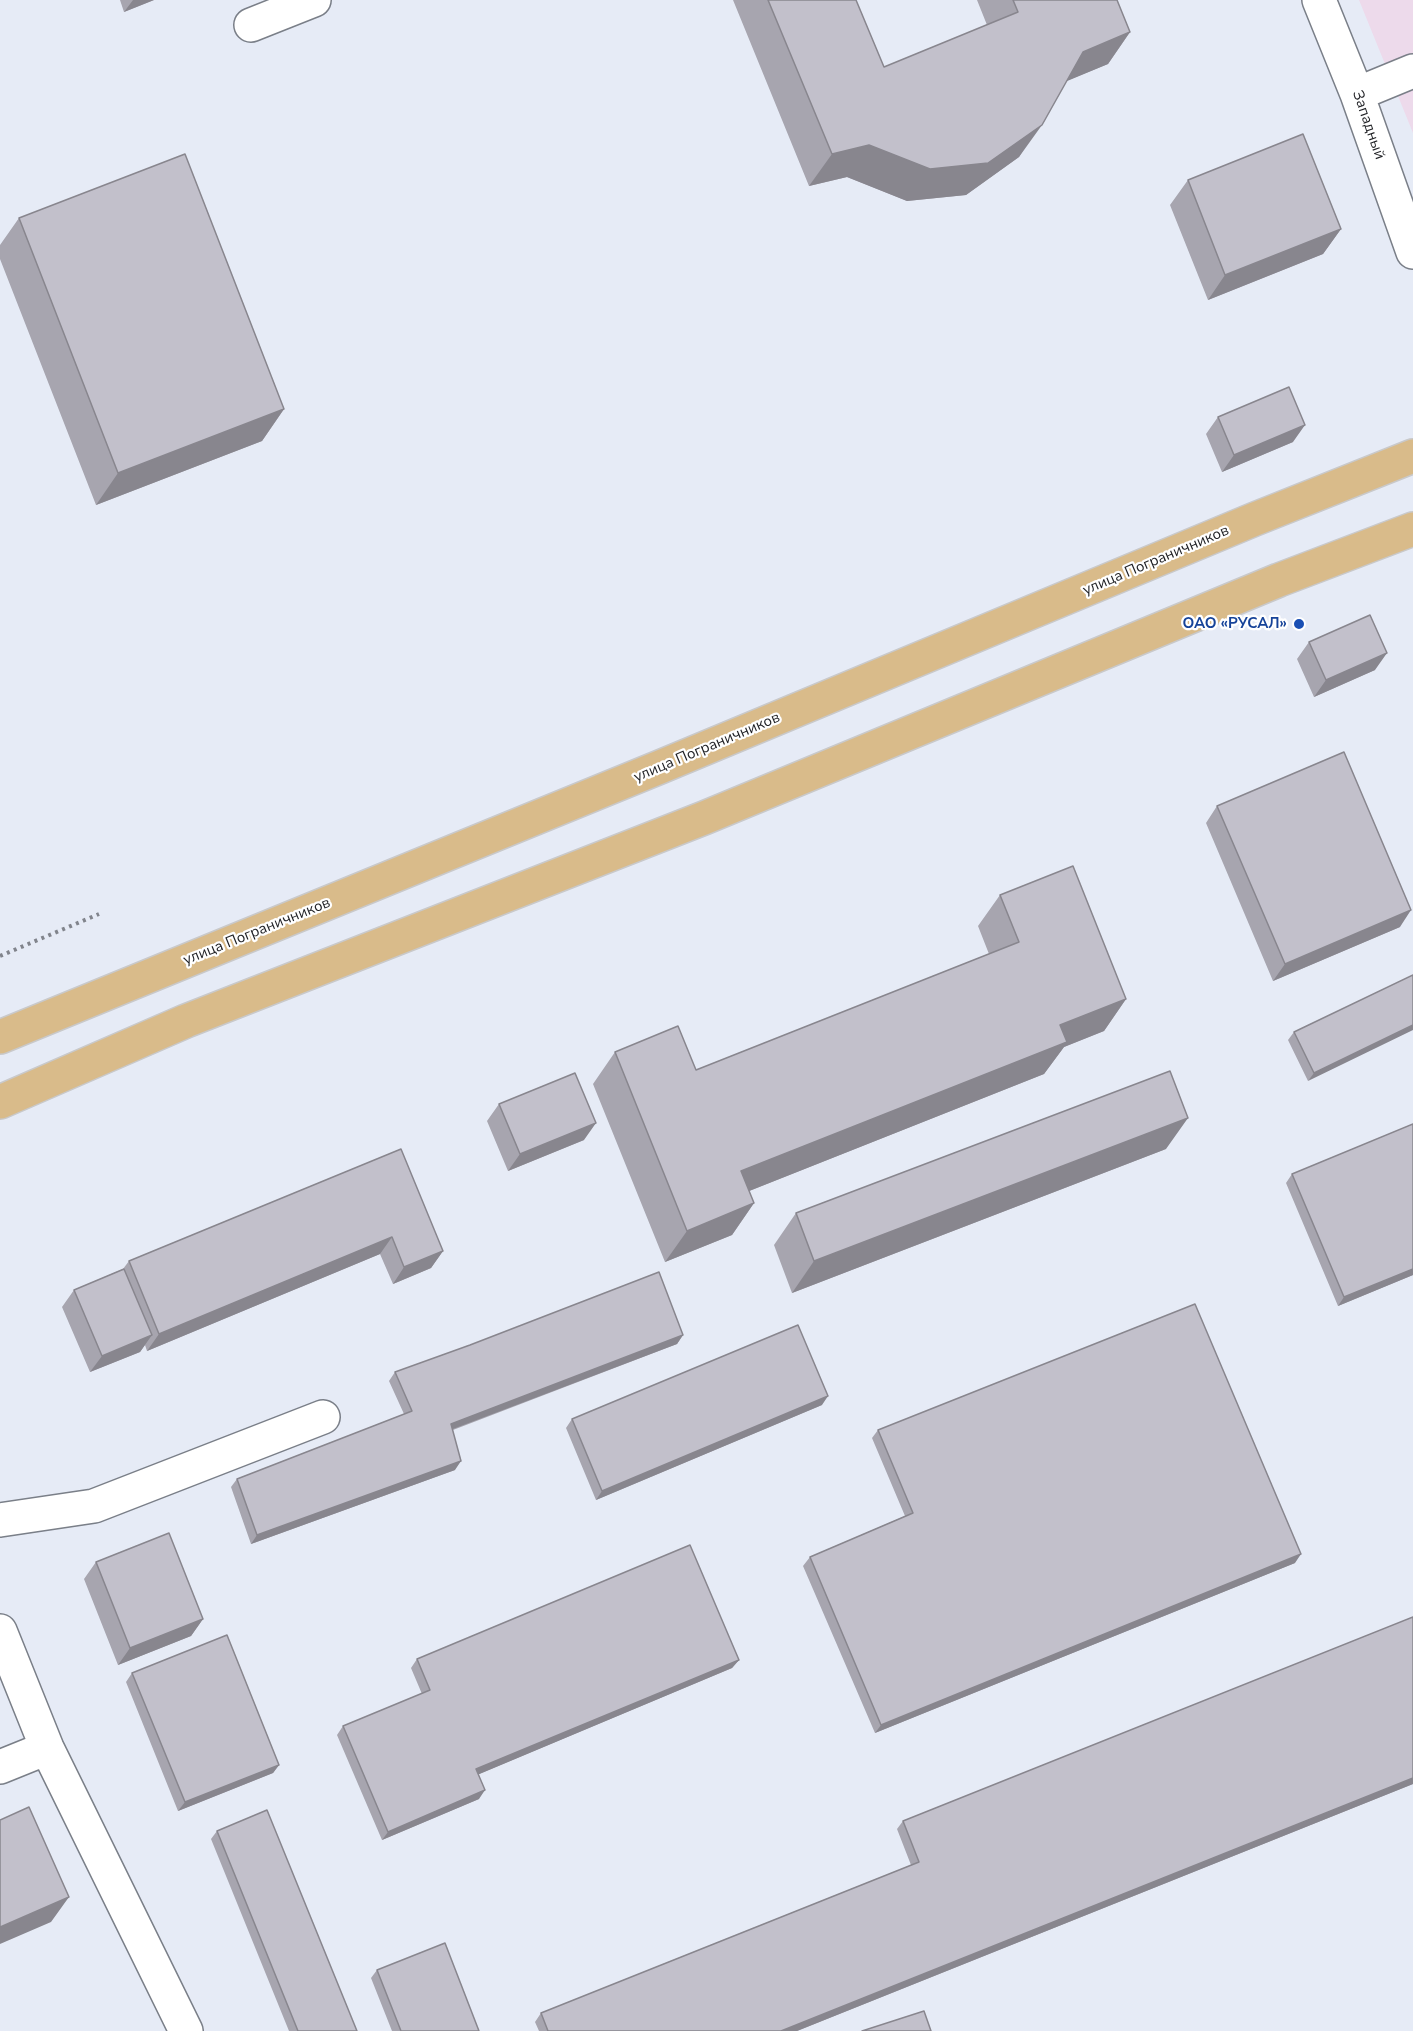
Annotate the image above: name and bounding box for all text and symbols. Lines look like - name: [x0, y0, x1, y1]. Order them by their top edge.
- street label: Западный: [1348, 88, 1388, 162]
- street label: улица Пограничников: [1080, 522, 1232, 600]
- place label: ОАО «РУСАЛ»: [1182, 615, 1287, 633]
- marker: ОАО «РУСАЛ»: [1292, 617, 1306, 631]
- street label: улица Пограничников: [631, 709, 783, 787]
- street label: улица Пограничников: [181, 894, 333, 970]

